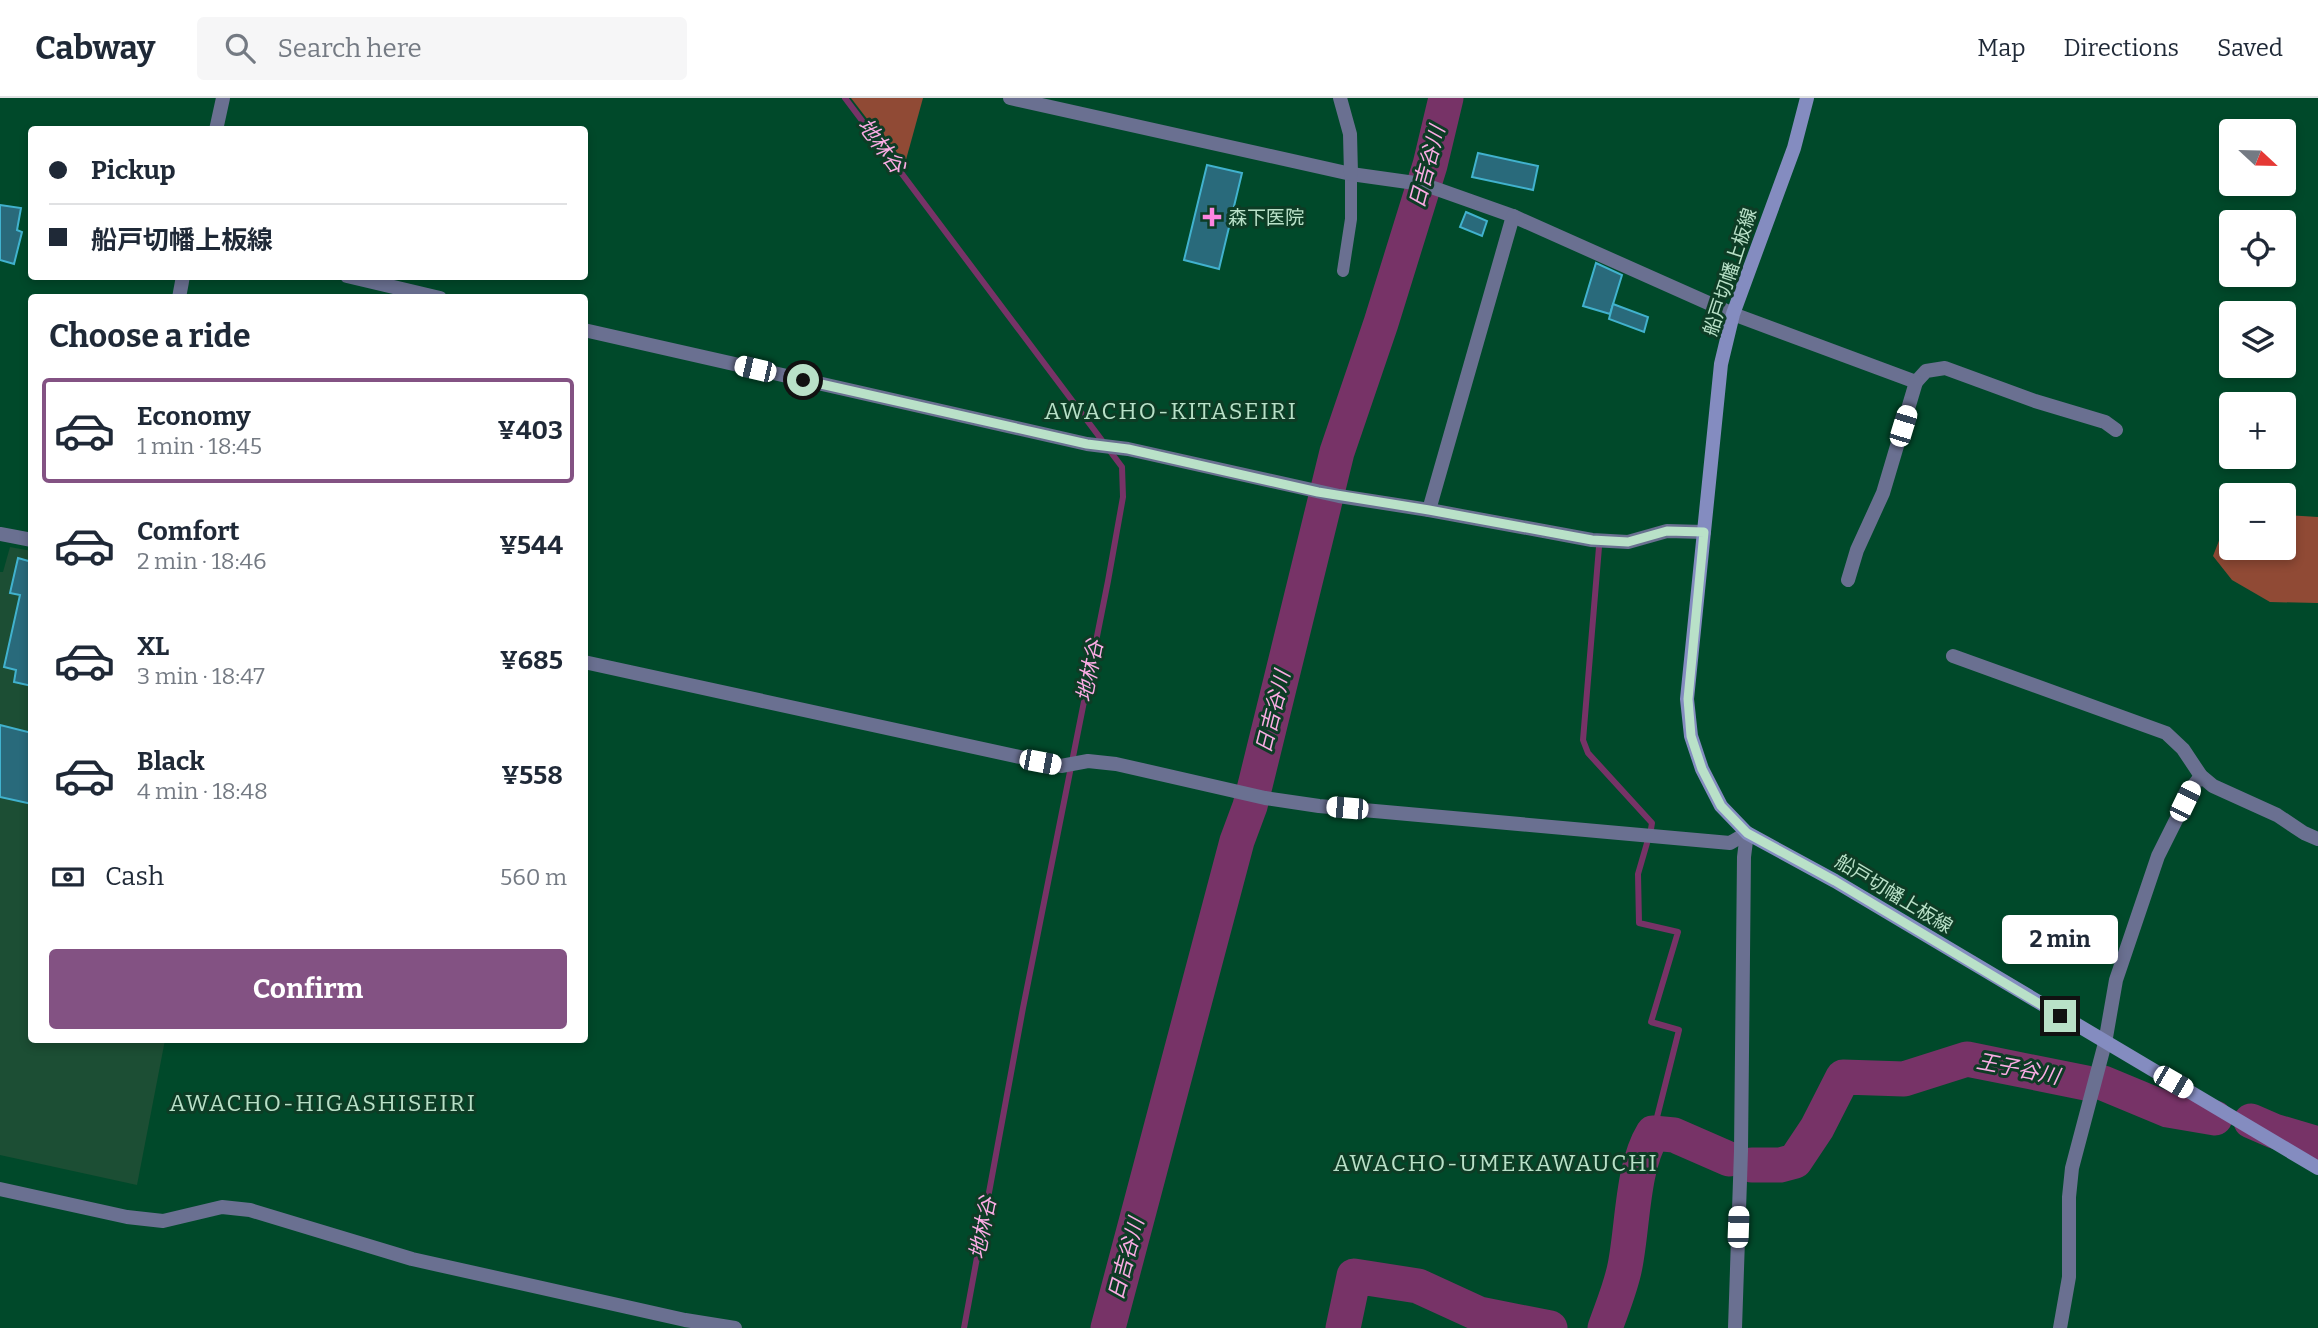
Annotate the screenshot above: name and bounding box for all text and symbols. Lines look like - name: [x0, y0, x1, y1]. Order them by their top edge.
- search box: [197, 17, 687, 80]
- text: Cabway: [35, 28, 155, 68]
- icon: search: [221, 29, 259, 67]
- text: Search here: [277, 33, 422, 64]
- text: Map: [1977, 34, 2026, 62]
- text: Directions: [2064, 34, 2179, 62]
- text: Saved: [2217, 34, 2283, 62]
- water label: 地林谷: [852, 113, 912, 181]
- north arrow: [2219, 119, 2296, 196]
- map controls: [2219, 119, 2296, 560]
- water label: 日吉谷川: [1404, 121, 1451, 211]
- text: Pickup: [91, 155, 176, 186]
- street label: 船戸切幡上板線: [1699, 205, 1761, 339]
- place label: 森下医院: [1228, 206, 1304, 229]
- marker: 森下医院: [1202, 207, 1222, 227]
- button: locate: [2219, 210, 2296, 287]
- text: 船戸切幡上板線: [91, 225, 273, 256]
- button: layers: [2219, 301, 2296, 378]
- text: Choose a ride: [49, 317, 250, 355]
- car: [733, 354, 778, 384]
- route start: [787, 364, 819, 396]
- button: +: [2219, 392, 2296, 469]
- district label: AWACHO-KITASEIRI: [1044, 397, 1298, 425]
- icon: car: [53, 399, 116, 462]
- text: Economy: [137, 401, 251, 432]
- car: [1887, 403, 1920, 449]
- text: ¥403: [498, 415, 563, 446]
- text: 1 min · 18:45: [137, 432, 262, 460]
- button: −: [2219, 483, 2296, 560]
- icon: car: [53, 514, 116, 577]
- text: Comfort: [137, 516, 240, 547]
- text: ¥544: [499, 530, 563, 561]
- text: 2 min · 18:46: [137, 547, 266, 575]
- icon: car: [53, 629, 116, 692]
- text: XL: [137, 631, 169, 662]
- water label: 地林谷: [1071, 636, 1109, 704]
- text: ¥685: [500, 645, 563, 676]
- text: 3 min · 18:47: [137, 662, 265, 690]
- water label: 日吉谷川: [1250, 666, 1296, 756]
- icon: car: [53, 744, 116, 807]
- text: Black: [137, 746, 205, 777]
- car: [1018, 748, 1063, 776]
- text: ¥558: [501, 760, 563, 791]
- text: 4 min · 18:48: [137, 777, 268, 805]
- car: [2167, 778, 2204, 824]
- car: [1326, 796, 1369, 820]
- street label: 船戸切幡上板線: [1831, 850, 1957, 938]
- icon: cash: [49, 858, 87, 896]
- text: Cash: [105, 861, 164, 892]
- text: 560 m: [500, 863, 567, 891]
- callout: 2 min: [2002, 914, 2118, 964]
- text: 2 min: [2029, 925, 2091, 953]
- button: Confirm: [49, 949, 567, 1029]
- route end: [2044, 1000, 2076, 1032]
- water label: 王子谷川: [1974, 1048, 2064, 1090]
- car: [2150, 1062, 2197, 1102]
- district label: AWACHO-HIGASHISEIRI: [169, 1089, 477, 1117]
- district label: AWACHO-UMEKAWAUCHI: [1333, 1149, 1659, 1177]
- water label: 地林谷: [964, 1193, 1002, 1261]
- car: [1727, 1206, 1750, 1248]
- water label: 日吉谷川: [1103, 1213, 1150, 1303]

